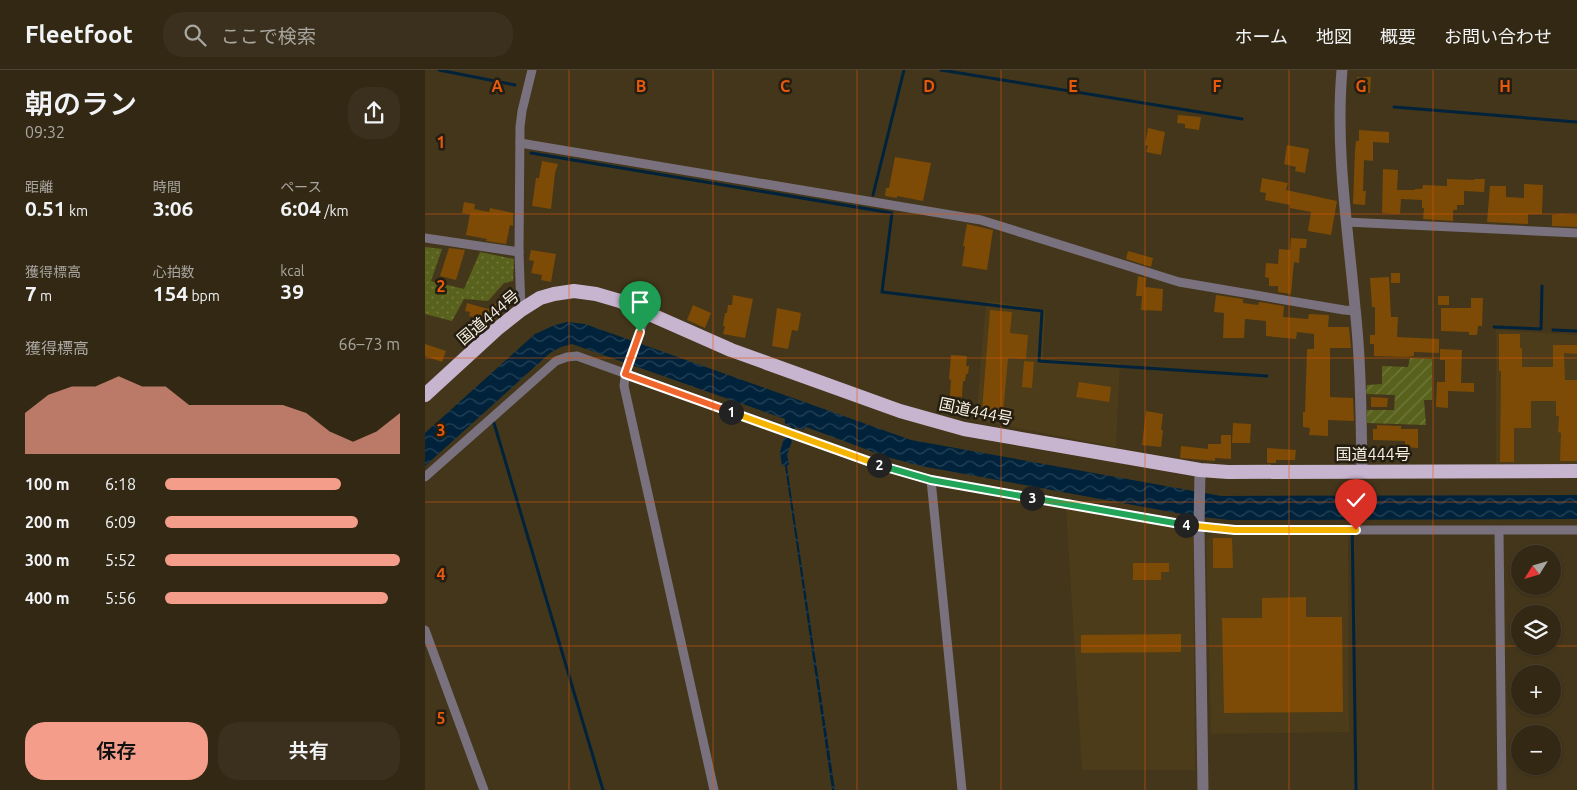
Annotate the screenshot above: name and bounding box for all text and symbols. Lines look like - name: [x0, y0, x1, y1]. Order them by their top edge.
- search box: [163, 12, 513, 57]
- text: Fleetfoot: [25, 21, 133, 48]
- icon: search: [181, 21, 209, 49]
- text: ここで検索: [221, 25, 316, 47]
- text: ホーム: [1235, 26, 1288, 46]
- text: 地図: [1316, 26, 1352, 46]
- text: 概要: [1380, 26, 1416, 46]
- text: お問い合わせ: [1444, 26, 1552, 46]
- text: A: [491, 77, 503, 95]
- text: B: [636, 77, 646, 95]
- text: C: [780, 77, 790, 95]
- text: D: [923, 77, 935, 95]
- text: E: [1068, 77, 1078, 95]
- text: F: [1213, 77, 1222, 95]
- text: G: [1355, 77, 1367, 95]
- text: H: [1499, 77, 1511, 95]
- button: share: [348, 87, 400, 139]
- text: 朝のラン: [25, 88, 137, 119]
- text: 09:32: [25, 123, 65, 141]
- text: 1: [436, 133, 446, 151]
- text: 距離: [25, 179, 53, 195]
- text: 時間: [153, 179, 181, 195]
- text: ペース: [280, 179, 322, 195]
- text: 0.51: [25, 196, 66, 220]
- text: 3:06: [153, 196, 193, 220]
- text: 6:04: [280, 196, 321, 220]
- text: km: [66, 203, 88, 219]
- text: /km: [321, 203, 349, 219]
- text: kcal: [280, 263, 305, 279]
- text: 獲得標高: [25, 264, 81, 280]
- text: 心拍数: [153, 264, 195, 280]
- text: 2: [436, 277, 446, 295]
- text: 39: [280, 279, 304, 303]
- text: 7: [25, 281, 37, 305]
- text: 154: [153, 281, 188, 305]
- pin: [619, 281, 661, 332]
- street label: 国道444号: [453, 286, 523, 348]
- text: m: [37, 288, 52, 304]
- text: bpm: [188, 288, 220, 304]
- icon: arrive: [626, 288, 654, 316]
- text: 66–73 m: [338, 335, 400, 353]
- text: 獲得標高: [25, 339, 89, 357]
- street label: 国道444号: [937, 394, 1015, 428]
- pin: 1: [719, 400, 743, 424]
- text: 1: [728, 404, 735, 420]
- text: 3: [436, 421, 446, 439]
- street label: 国道444号: [1335, 445, 1411, 463]
- pin: 2: [867, 452, 891, 478]
- text: 2: [876, 457, 883, 473]
- text: 100 m: [25, 475, 70, 493]
- text: 6:18: [105, 475, 136, 493]
- pin: [1335, 479, 1377, 530]
- pin: 3: [1019, 486, 1045, 510]
- icon: check: [1342, 486, 1370, 514]
- text: 3: [1029, 490, 1036, 506]
- pin: 4: [1173, 512, 1199, 538]
- text: 200 m: [25, 513, 70, 531]
- text: 6:09: [105, 513, 136, 531]
- text: 4: [1183, 517, 1190, 533]
- north arrow: [1511, 545, 1561, 595]
- map controls: [1511, 545, 1561, 775]
- text: 300 m: [25, 551, 70, 569]
- text: 5:52: [105, 551, 136, 569]
- text: 4: [436, 565, 446, 583]
- text: 400 m: [25, 589, 70, 607]
- text: 5:56: [105, 589, 136, 607]
- button: layers: [1511, 605, 1561, 655]
- button: +: [1511, 665, 1561, 715]
- text: 5: [436, 709, 446, 727]
- button: 保存: [25, 722, 208, 780]
- button: 共有: [218, 722, 400, 780]
- button: −: [1511, 725, 1561, 775]

